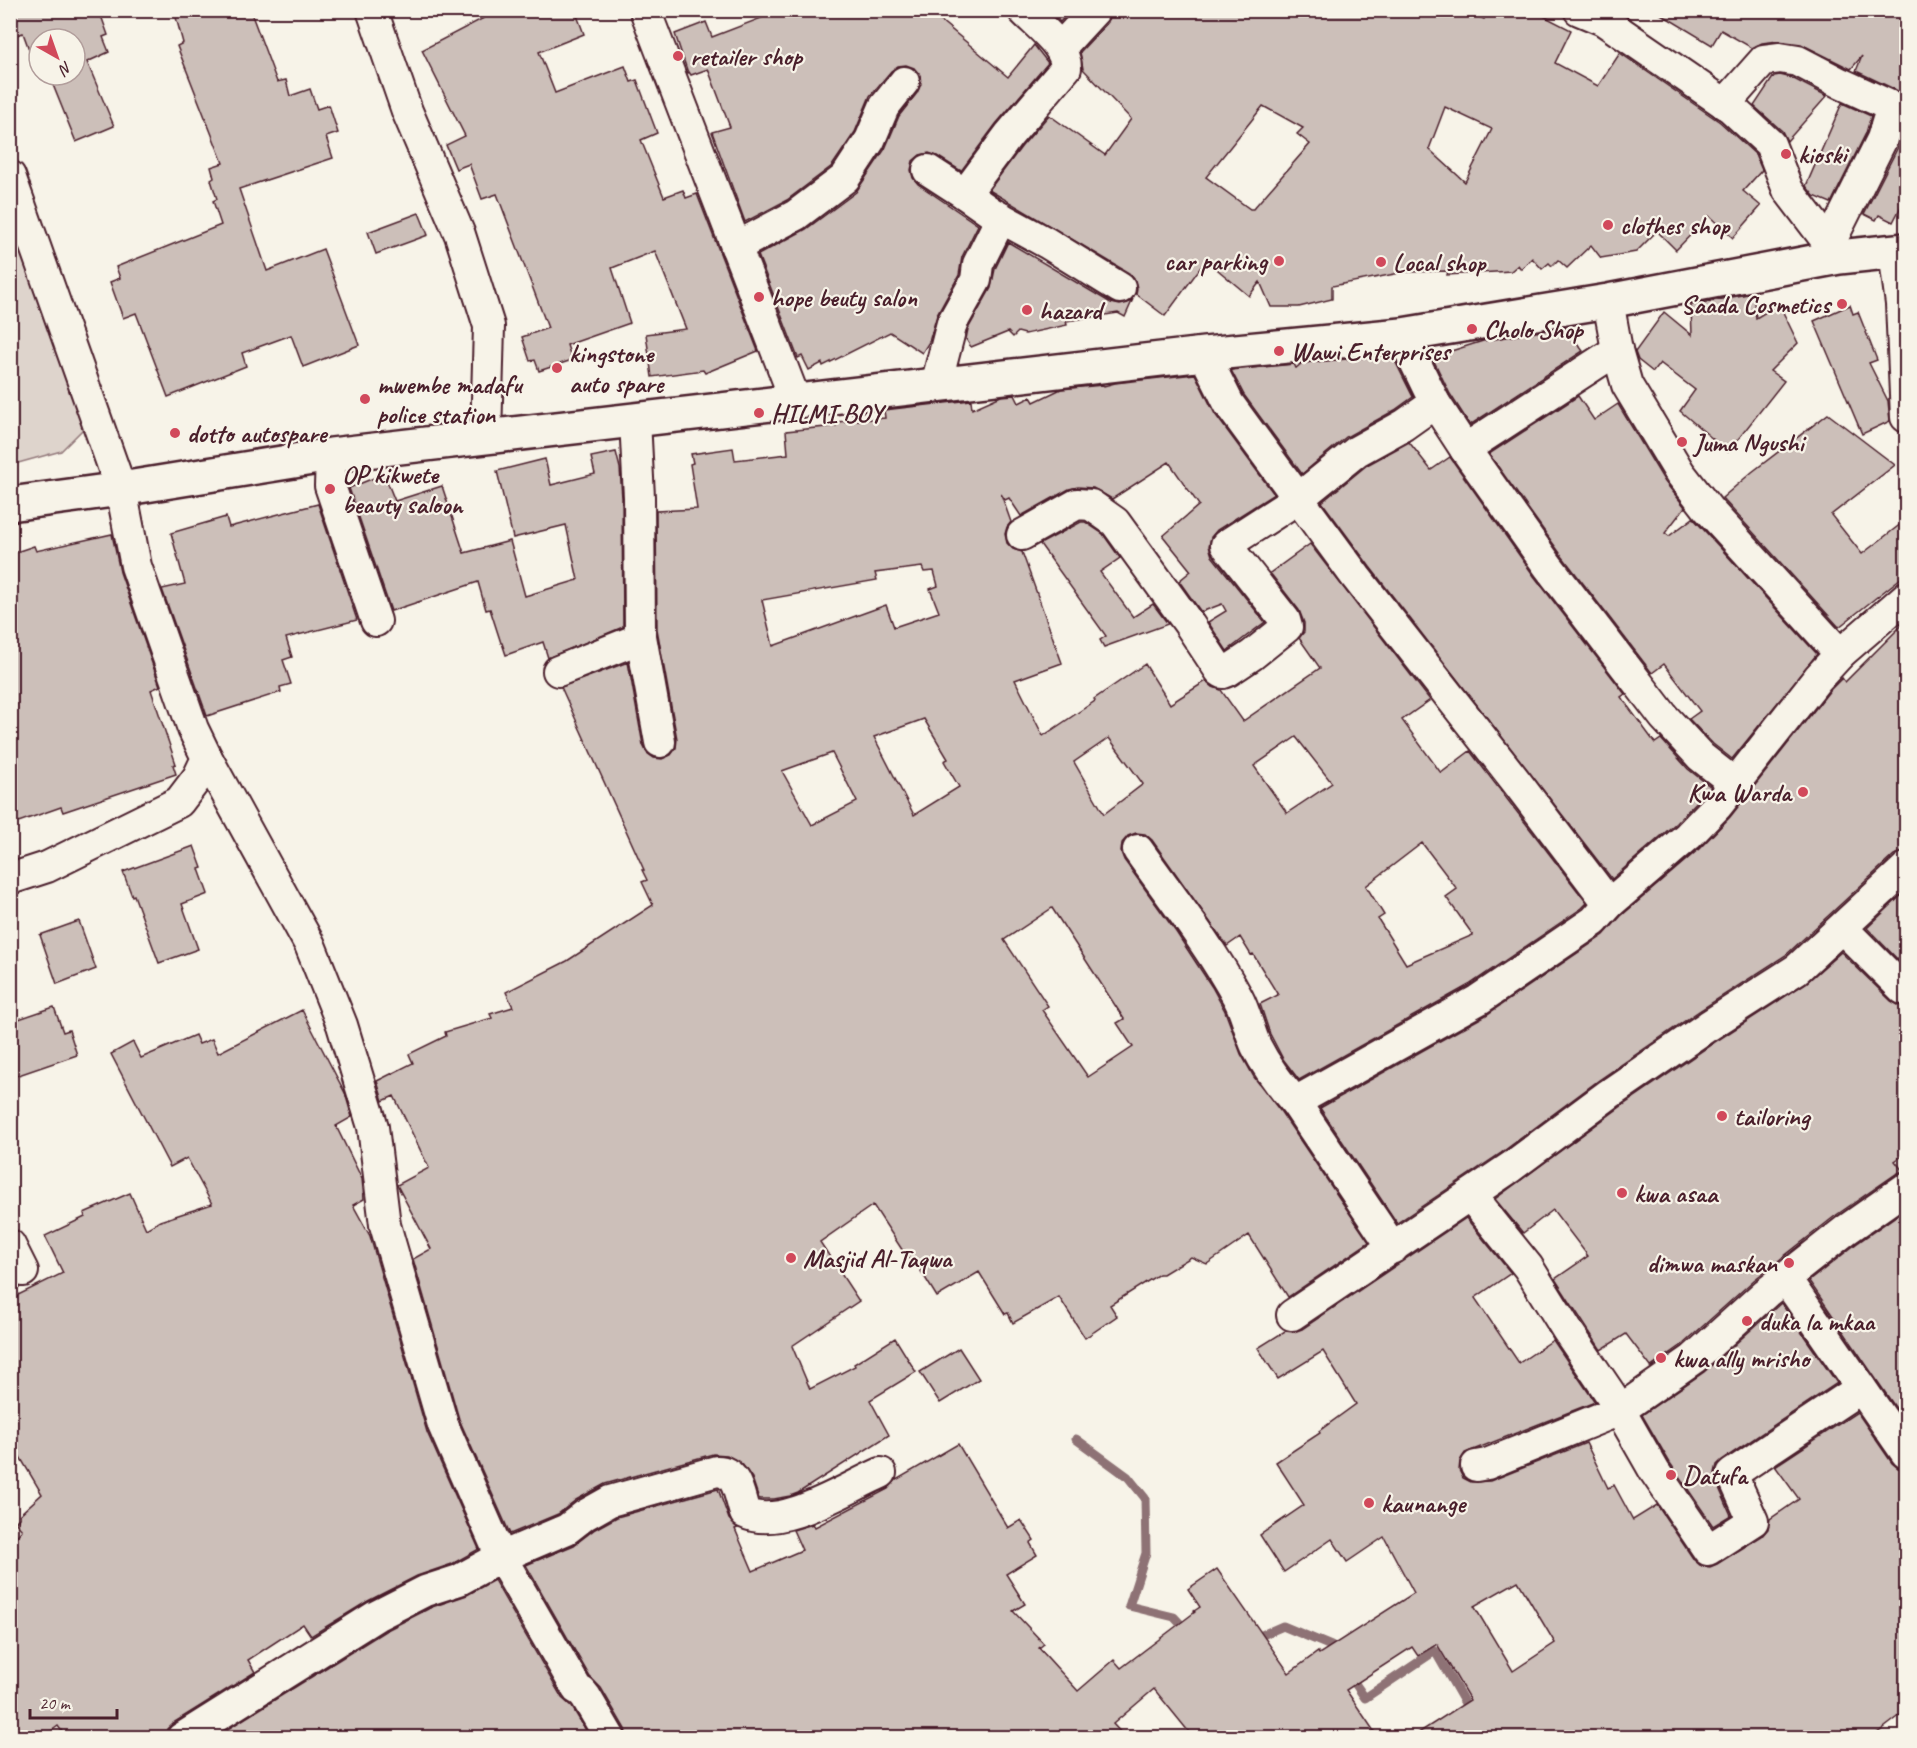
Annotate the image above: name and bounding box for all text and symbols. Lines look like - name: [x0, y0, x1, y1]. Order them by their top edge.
- north arrow: [27, 27, 87, 87]
- place label: retailer shop: [690, 40, 804, 73]
- marker: retailer shop: [671, 49, 685, 63]
- text: N: [53, 57, 76, 81]
- place label: kioski: [1798, 138, 1850, 171]
- marker: kioski: [1779, 147, 1793, 161]
- place label: clothes shop: [1620, 209, 1731, 242]
- marker: clothes shop: [1601, 218, 1615, 232]
- place label: car parking: [1164, 245, 1270, 278]
- place label: Local shop: [1393, 246, 1487, 279]
- marker: car parking: [1272, 254, 1286, 268]
- marker: Local shop: [1374, 255, 1388, 269]
- place label: hope beuty salon: [771, 281, 918, 314]
- place label: Saada Cosmetics: [1681, 288, 1833, 321]
- marker: hope beuty salon: [752, 290, 766, 304]
- place label: hazard: [1039, 294, 1106, 327]
- marker: Saada Cosmetics: [1835, 297, 1849, 311]
- marker: hazard: [1020, 303, 1034, 317]
- place label: Cholo Shop: [1484, 313, 1585, 346]
- marker: Cholo Shop: [1465, 322, 1479, 336]
- place label: Wawi Enterprises: [1291, 335, 1452, 368]
- place label: kingstone auto spare: [569, 337, 665, 400]
- marker: Wawi Enterprises: [1272, 344, 1286, 358]
- marker: kingstone auto spare: [550, 361, 564, 375]
- place label: mwembe madafu police station: [377, 368, 524, 431]
- marker: mwembe madafu police station: [358, 392, 372, 406]
- place label: HILMI BOY: [771, 397, 887, 430]
- marker: HILMI BOY: [752, 406, 766, 420]
- place label: dotto autospare: [187, 417, 328, 450]
- marker: dotto autospare: [168, 426, 182, 440]
- place label: Juma Ngushi: [1692, 426, 1807, 459]
- marker: Juma Ngushi: [1675, 435, 1689, 449]
- place label: OP kikwete beauty saloon: [342, 458, 464, 521]
- marker: OP kikwete beauty saloon: [323, 482, 337, 496]
- place label: Kwa Warda: [1687, 776, 1793, 809]
- marker: Kwa Warda: [1796, 785, 1810, 799]
- place label: tailoring: [1734, 1100, 1812, 1133]
- marker: tailoring: [1715, 1109, 1729, 1123]
- place label: kwa asaa: [1634, 1177, 1720, 1210]
- marker: kwa asaa: [1615, 1186, 1629, 1200]
- place label: Masjid Al-Taqwa: [803, 1242, 954, 1275]
- place label: dimwa maskan: [1647, 1247, 1778, 1280]
- marker: Masjid Al-Taqwa: [784, 1251, 798, 1265]
- marker: dimwa maskan: [1782, 1256, 1796, 1270]
- place label: duka la mkaa: [1759, 1305, 1876, 1338]
- marker: duka la mkaa: [1740, 1314, 1754, 1328]
- place label: kwa ally mrisho: [1673, 1342, 1812, 1375]
- marker: kwa ally mrisho: [1654, 1351, 1668, 1365]
- place label: Datufa: [1683, 1459, 1749, 1492]
- marker: Datufa: [1664, 1468, 1678, 1482]
- place label: kaunange: [1381, 1487, 1467, 1520]
- marker: kaunange: [1362, 1496, 1376, 1510]
- scale bar: [30, 1682, 117, 1720]
- text: 20 m: [39, 1692, 72, 1714]

